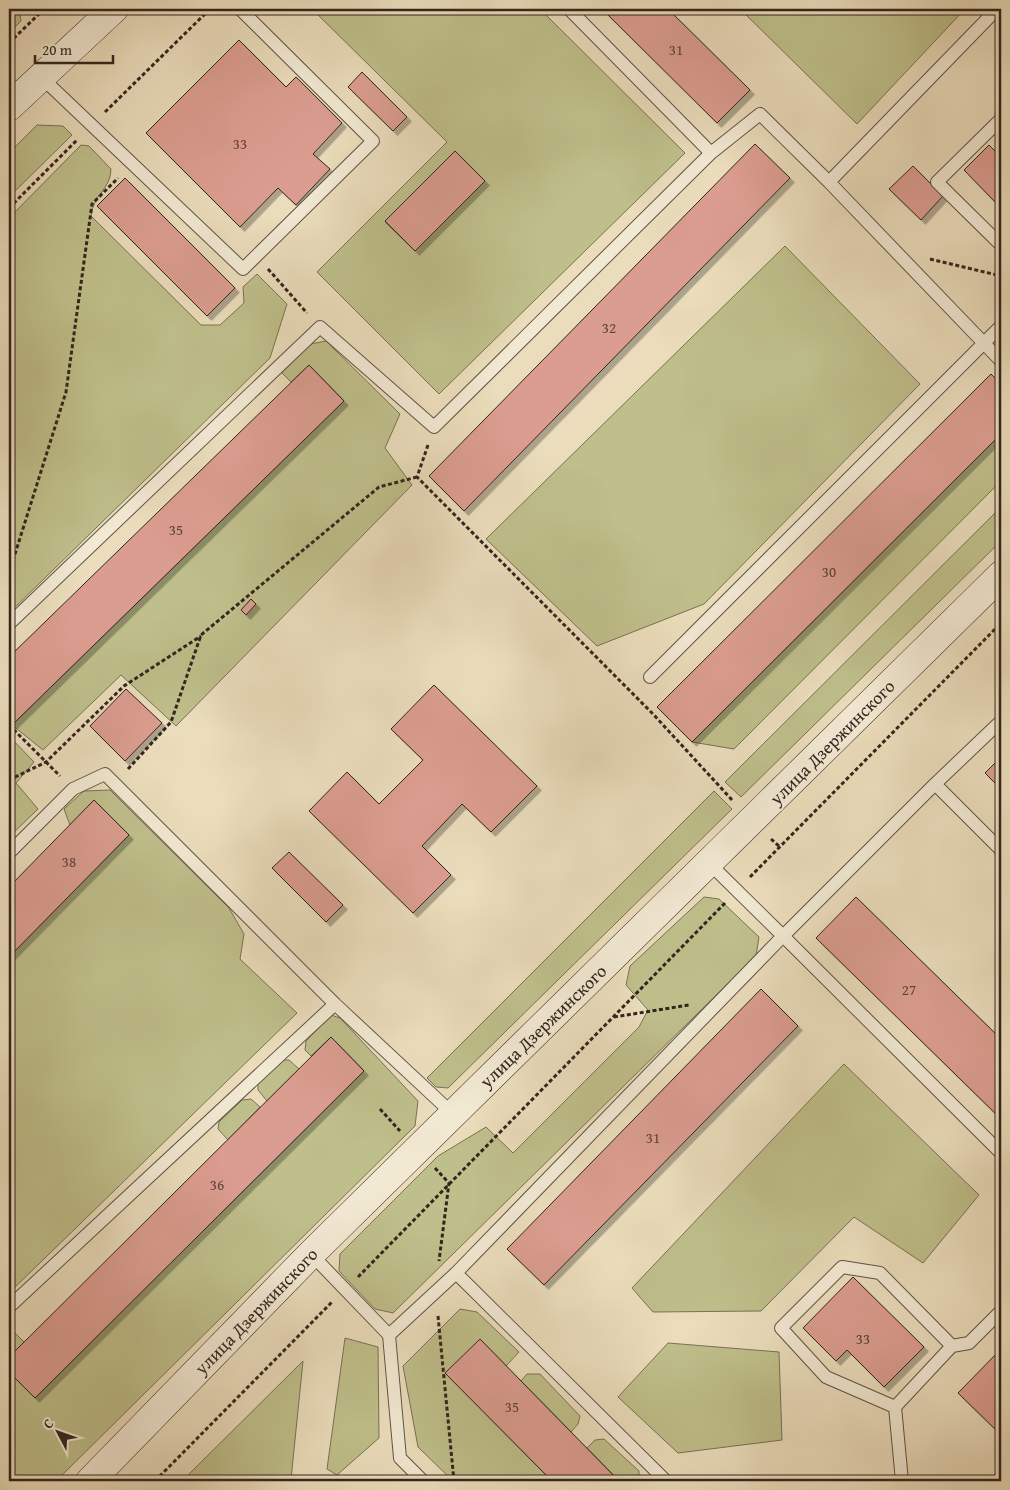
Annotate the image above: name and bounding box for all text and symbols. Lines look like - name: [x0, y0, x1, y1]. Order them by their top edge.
- scale bar: [35, 32, 112, 64]
- text: 20 m: [42, 39, 73, 60]
- house number: 31: [669, 39, 683, 60]
- house number: 33: [233, 133, 247, 154]
- house number: 32: [602, 317, 616, 338]
- house number: 35: [169, 519, 183, 540]
- house number: 30: [822, 561, 836, 582]
- street label: улица Дзержинского: [762, 673, 901, 812]
- house number: 38: [62, 851, 76, 872]
- street label: улица Дзержинского: [473, 958, 613, 1095]
- house number: 27: [902, 979, 916, 1000]
- house number: 31: [646, 1127, 660, 1148]
- house number: 36: [210, 1174, 224, 1195]
- street label: улица Дзержинского: [187, 1241, 324, 1381]
- house number: 33: [856, 1328, 870, 1349]
- house number: 35: [505, 1396, 519, 1417]
- north arrow: [32, 1408, 82, 1458]
- text: С: [38, 1414, 58, 1433]

